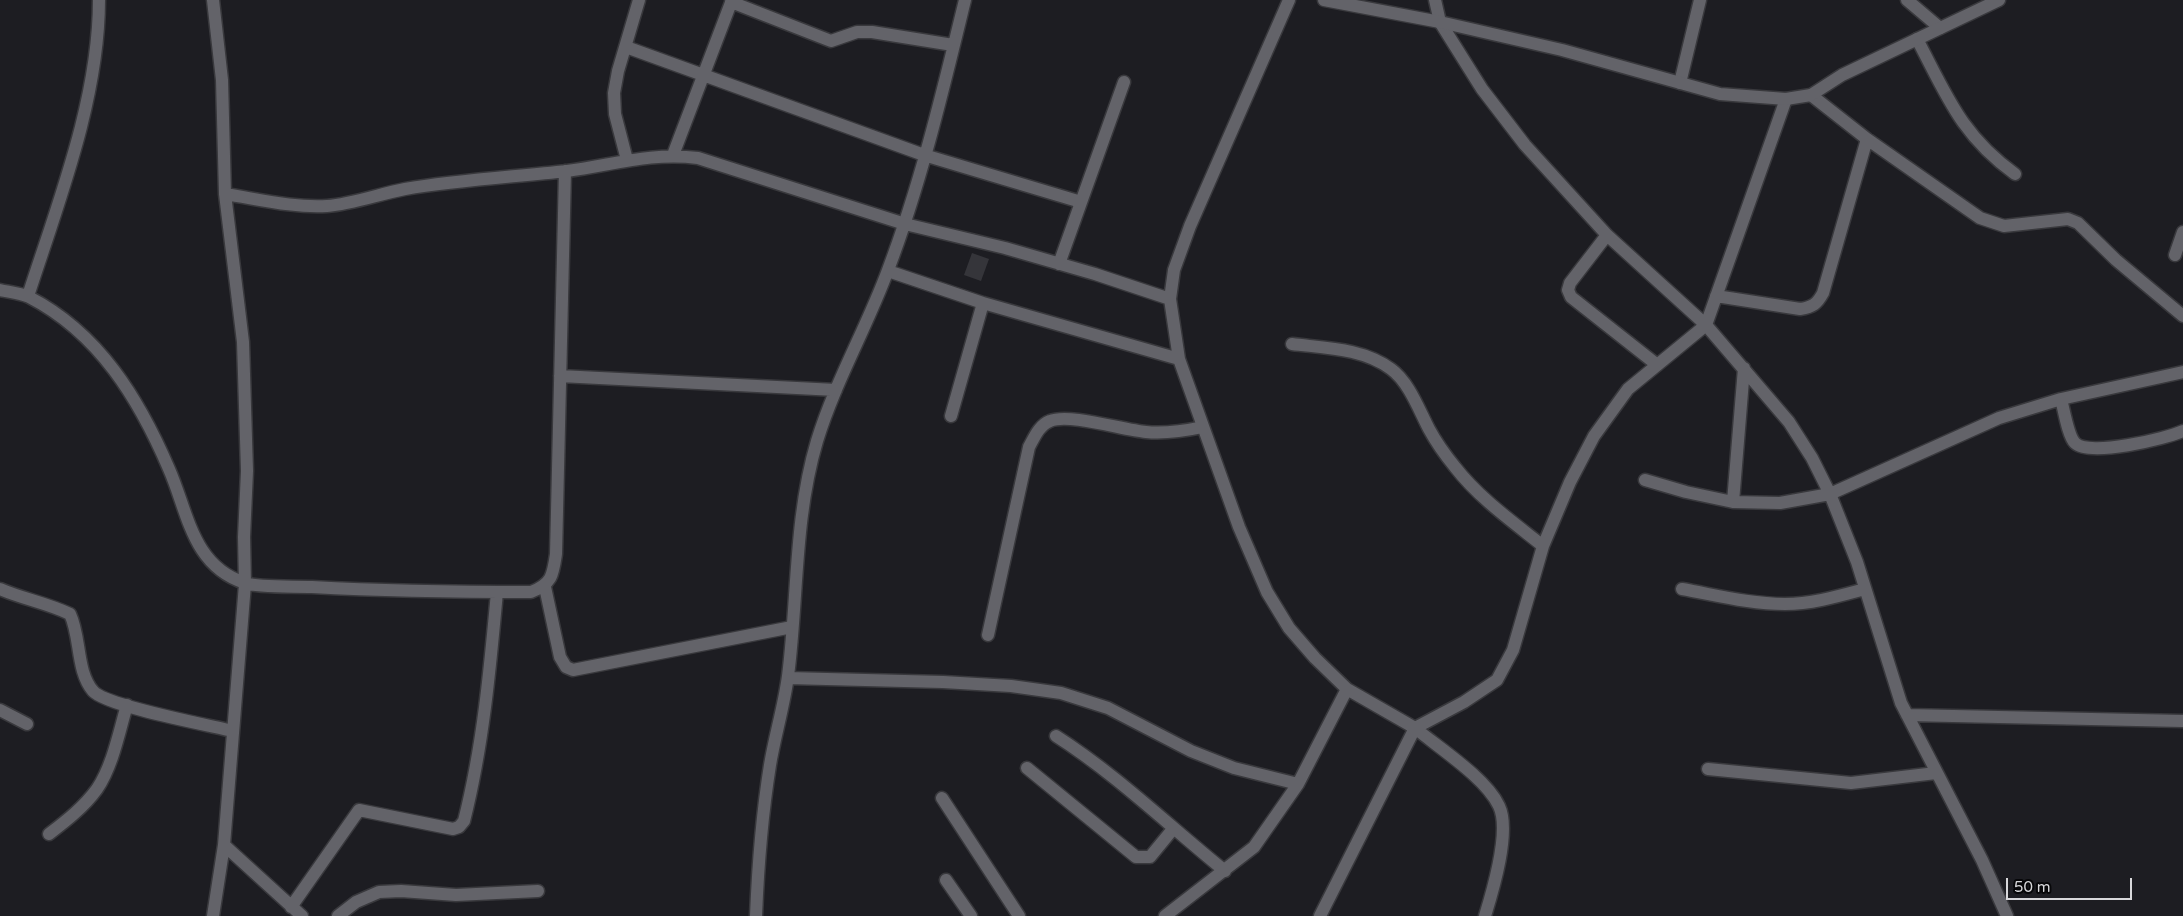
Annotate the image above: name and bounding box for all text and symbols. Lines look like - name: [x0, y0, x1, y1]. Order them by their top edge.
- scale bar: [2008, 868, 2134, 900]
- text: 50 m: [2014, 878, 2051, 896]

